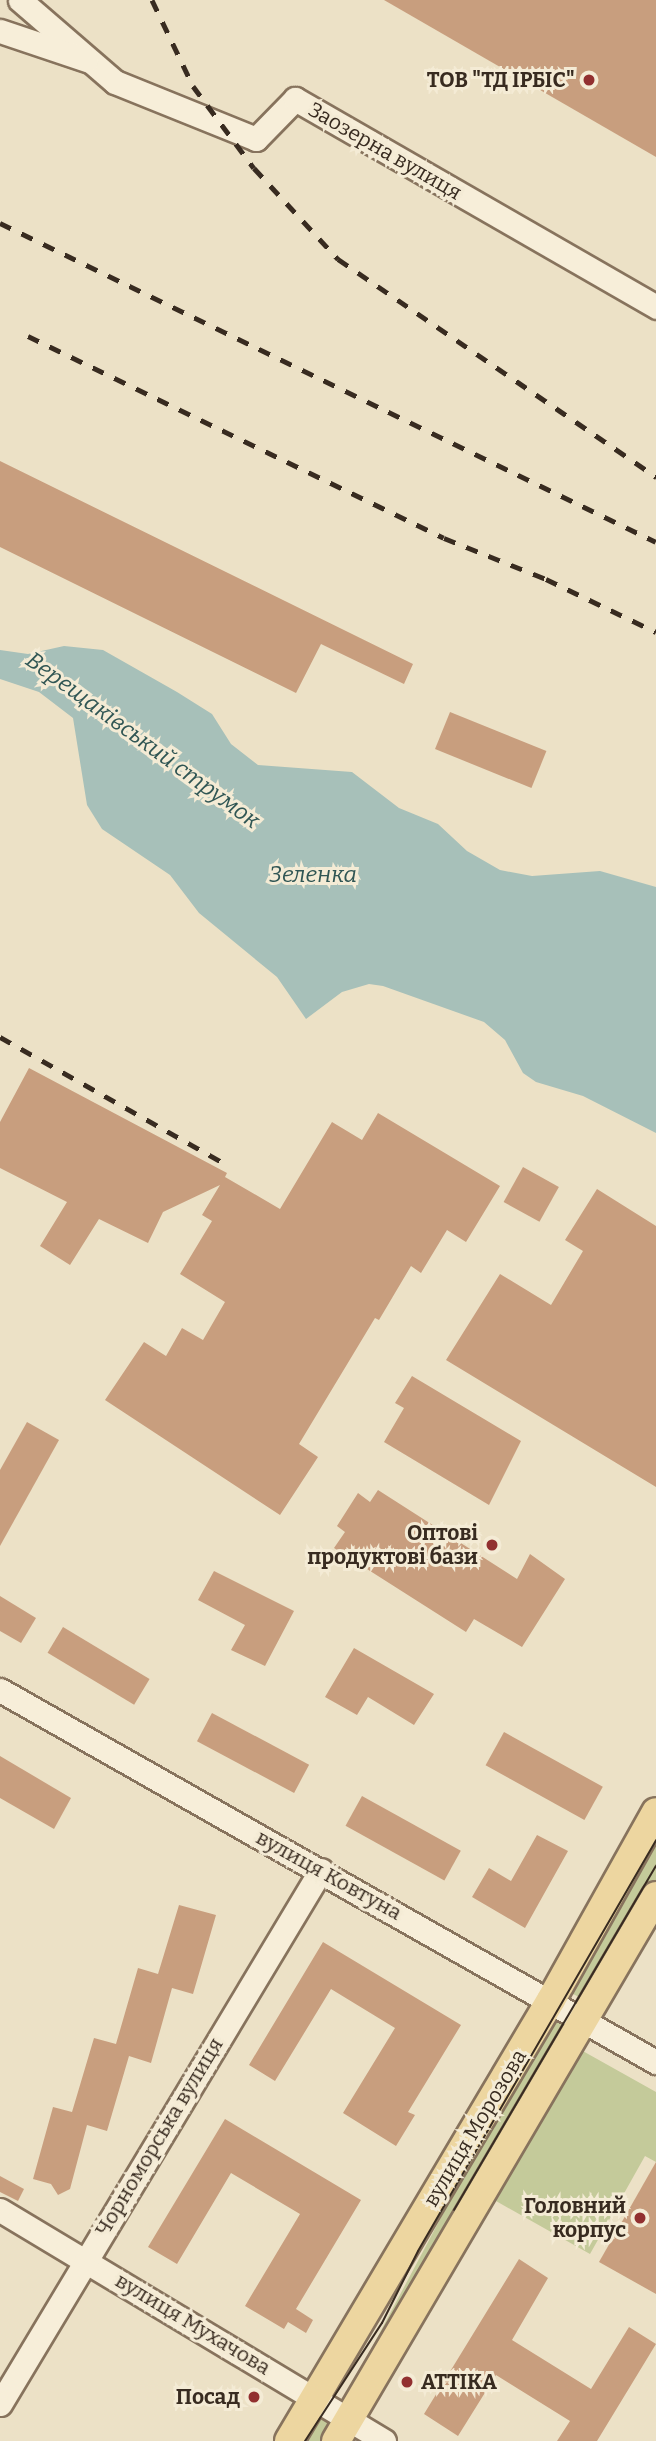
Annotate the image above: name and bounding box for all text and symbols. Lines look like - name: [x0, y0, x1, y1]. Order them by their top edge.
- place label: ТОВ "ТД ІРБІС": [427, 67, 575, 93]
- marker: ТОВ "ТД ІРБІС": [581, 72, 597, 88]
- street label: Заозерна вулиця: [304, 97, 466, 205]
- water label: Верещаківський струмок: [21, 646, 265, 834]
- water label: Зеленка: [269, 860, 357, 888]
- place label: Оптові продуктові бази: [307, 1520, 478, 1570]
- marker: Оптові продуктові бази: [484, 1537, 500, 1553]
- street label: вулиця Ковтуна: [252, 1825, 406, 1925]
- street label: Чорноморська вулиця: [90, 2033, 228, 2241]
- street label: вулиця Морозова: [418, 2045, 532, 2211]
- place label: Головний корпус: [524, 2193, 626, 2243]
- marker: Головний корпус: [632, 2210, 648, 2226]
- street label: вулиця Мухачова: [111, 2268, 275, 2380]
- place label: АТТІКА: [421, 2369, 497, 2395]
- marker: АТТІКА: [399, 2374, 415, 2390]
- place label: Посад: [176, 2384, 240, 2410]
- marker: Посад: [246, 2389, 262, 2405]

